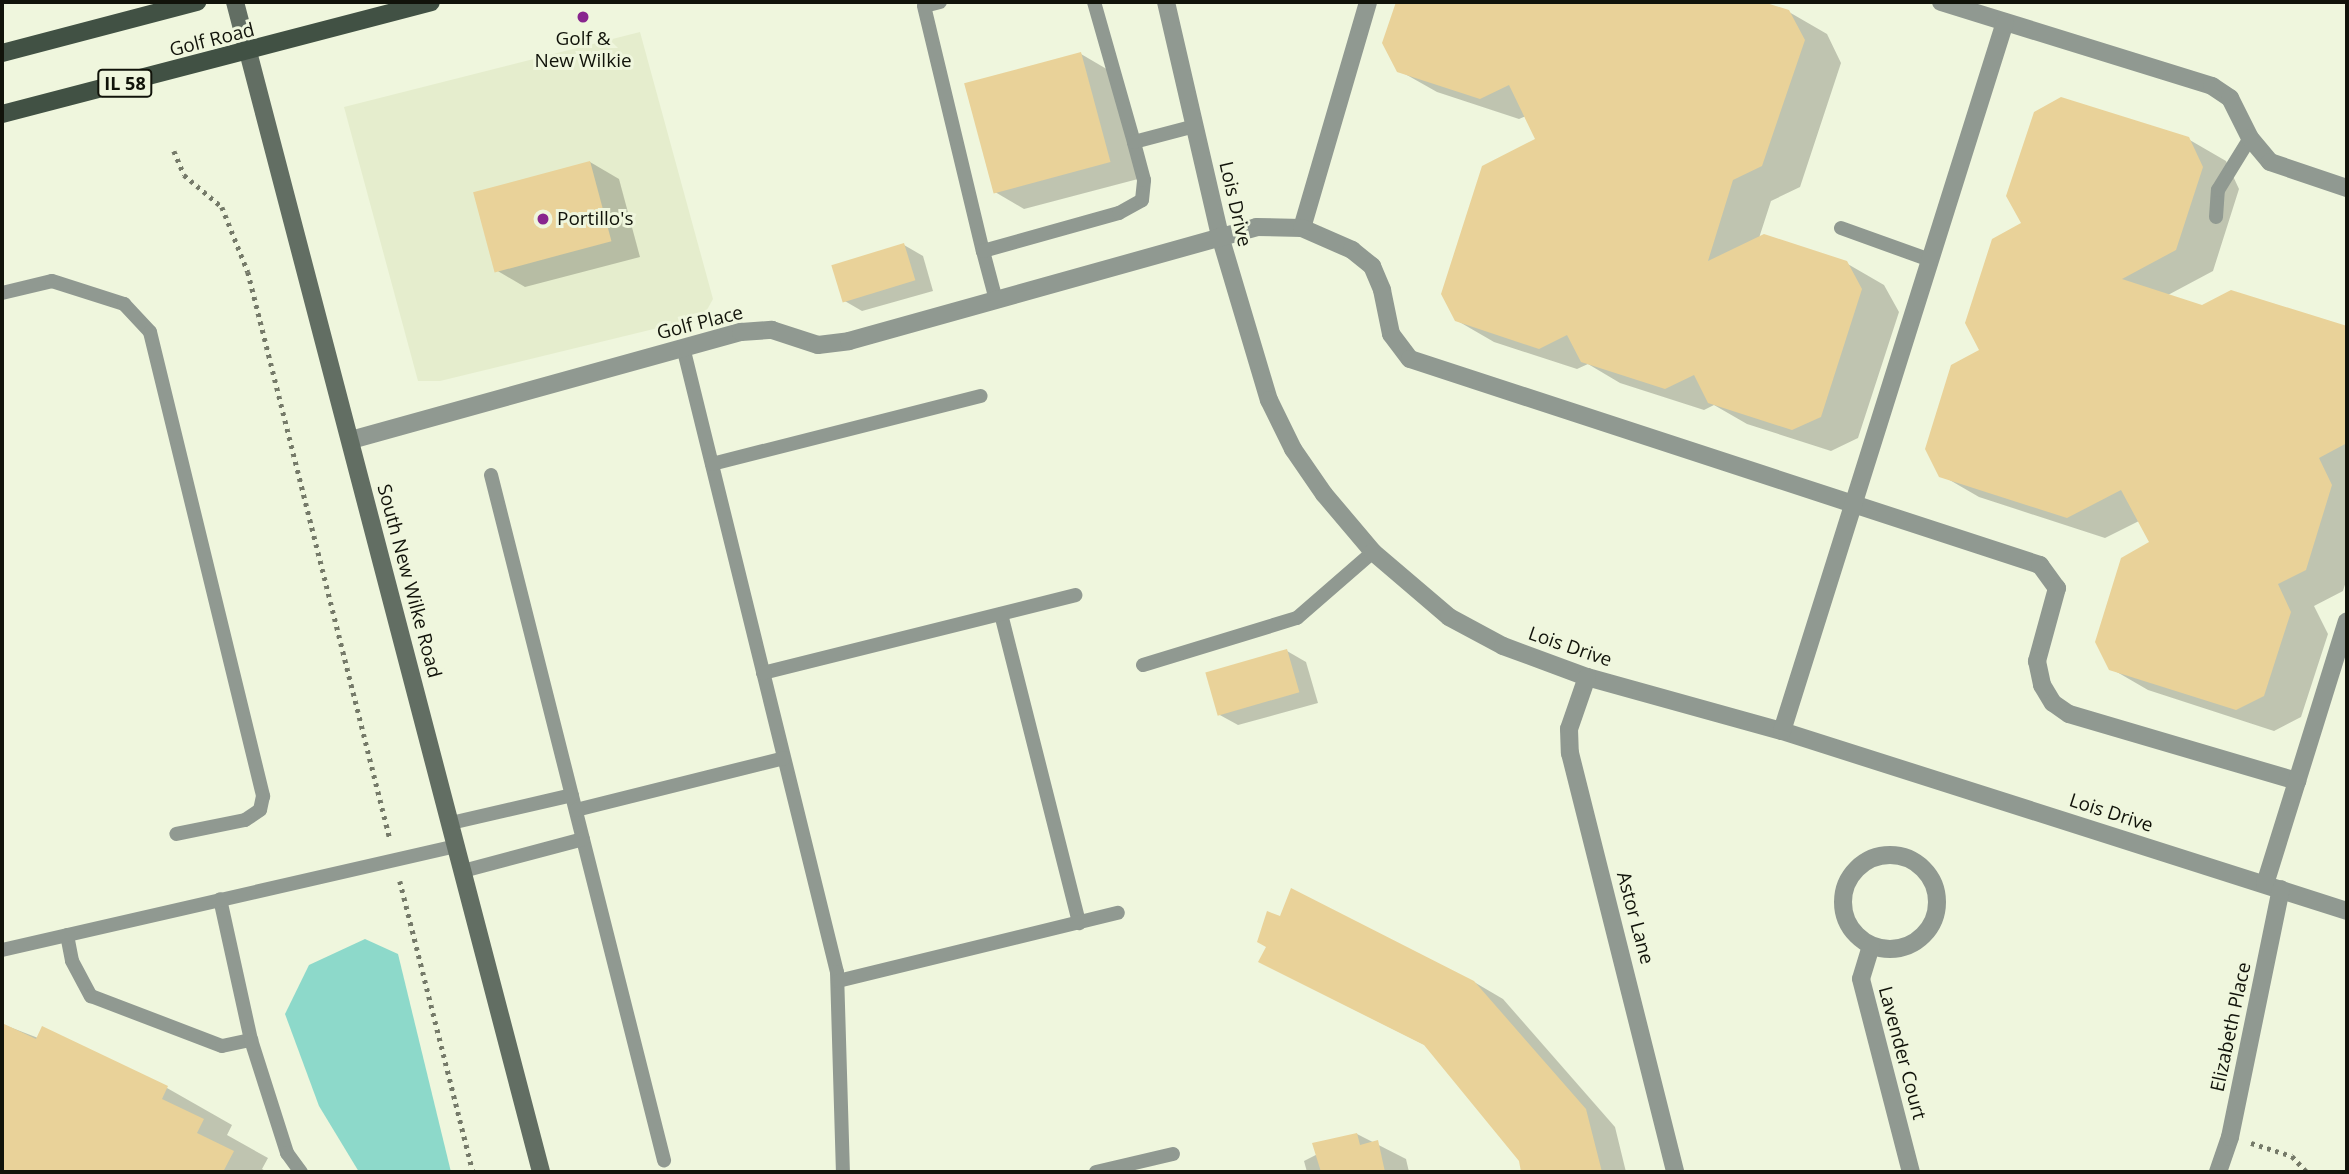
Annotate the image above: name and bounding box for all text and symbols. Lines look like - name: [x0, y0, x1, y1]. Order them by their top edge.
- marker: Golf & New Wilkie: [575, 9, 591, 25]
- street label: Golf Road: [167, 18, 257, 62]
- place label: Golf & New Wilkie: [534, 28, 632, 72]
- road number: IL 58: [97, 68, 153, 98]
- street label: Lois Drive: [1214, 159, 1256, 249]
- place label: Portillo's: [557, 208, 633, 230]
- marker: Portillo's: [535, 211, 551, 227]
- street label: Golf Place: [655, 301, 745, 345]
- street label: South New Wilke Road: [372, 482, 446, 680]
- street label: Lois Drive: [1525, 622, 1615, 672]
- street label: Lois Drive: [2066, 789, 2156, 837]
- street label: Astor Lane: [1612, 869, 1658, 967]
- street label: Elizabeth Place: [2206, 960, 2256, 1094]
- street label: Lavender Court: [1873, 984, 1931, 1122]

